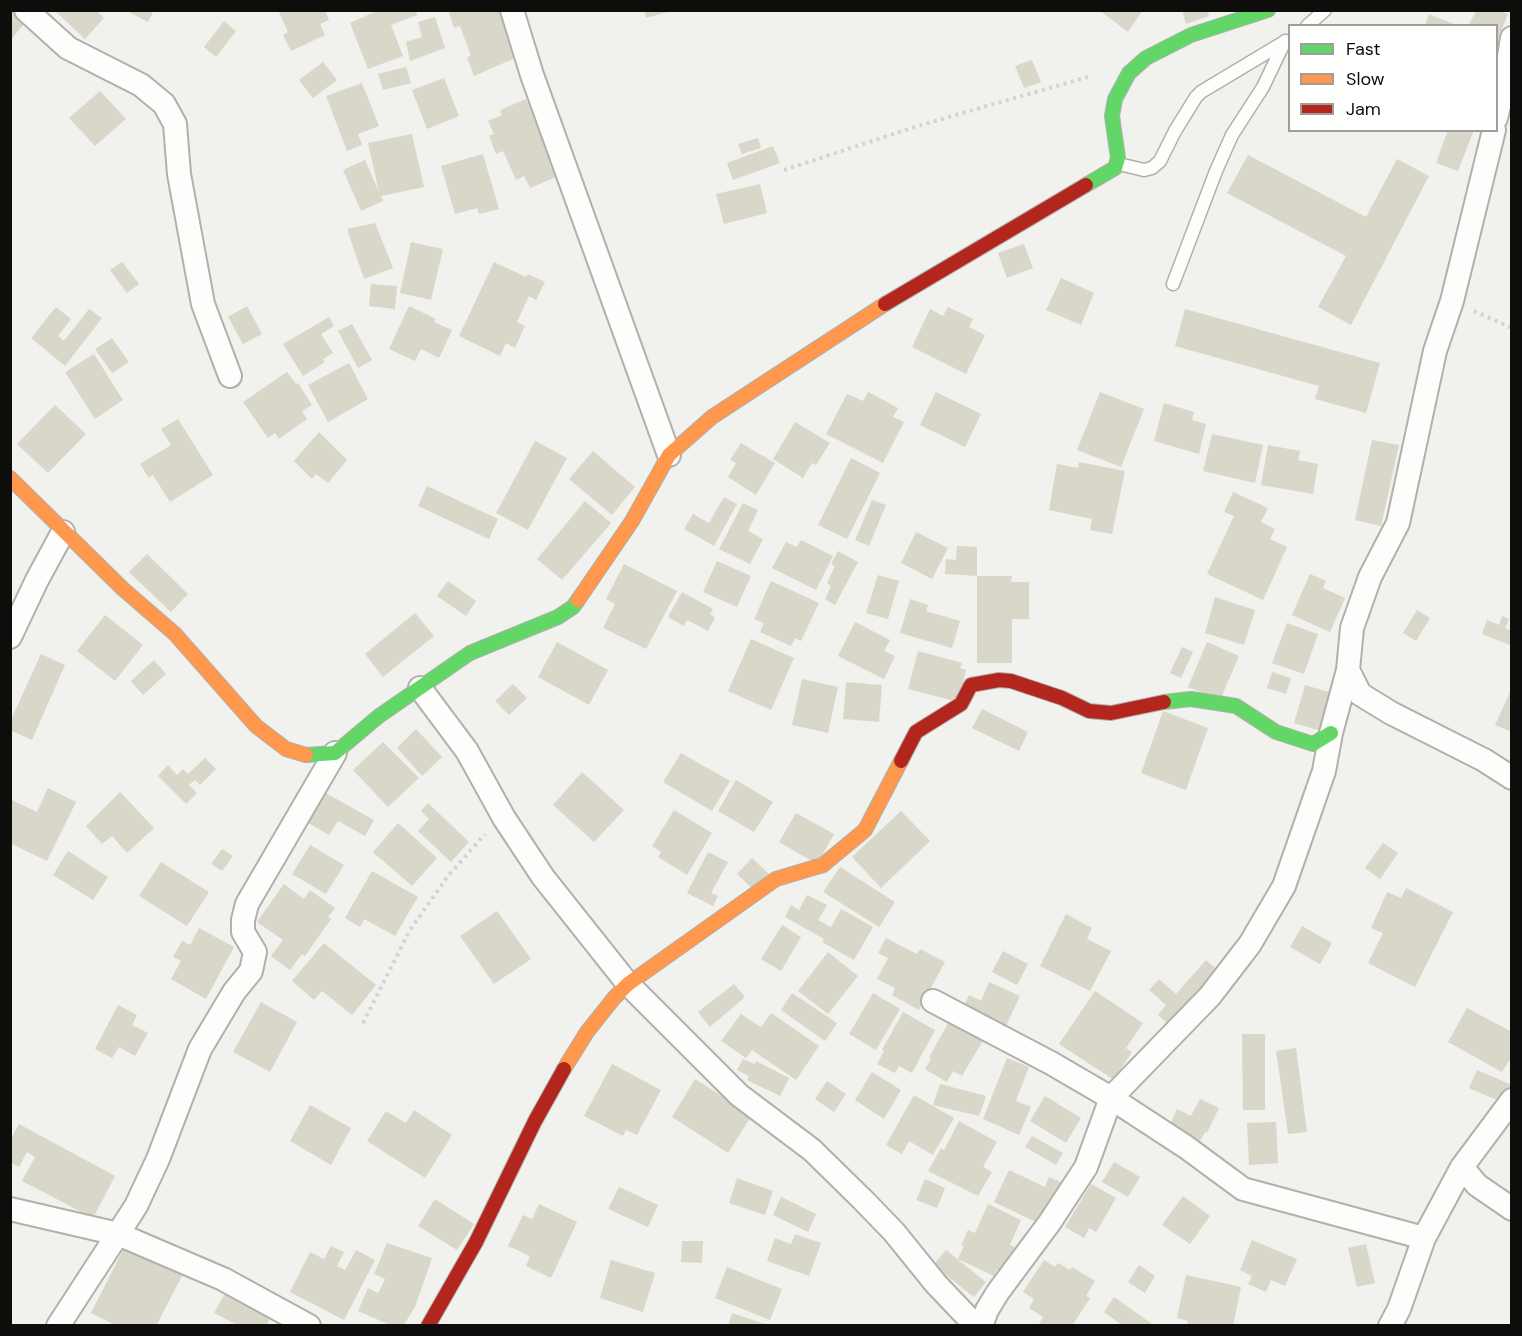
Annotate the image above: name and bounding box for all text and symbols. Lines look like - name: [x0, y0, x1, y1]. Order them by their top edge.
- legend: [1288, 24, 1498, 132]
- text: Fast: [1346, 37, 1381, 61]
- text: Slow: [1346, 67, 1385, 91]
- text: Jam: [1346, 97, 1381, 121]

